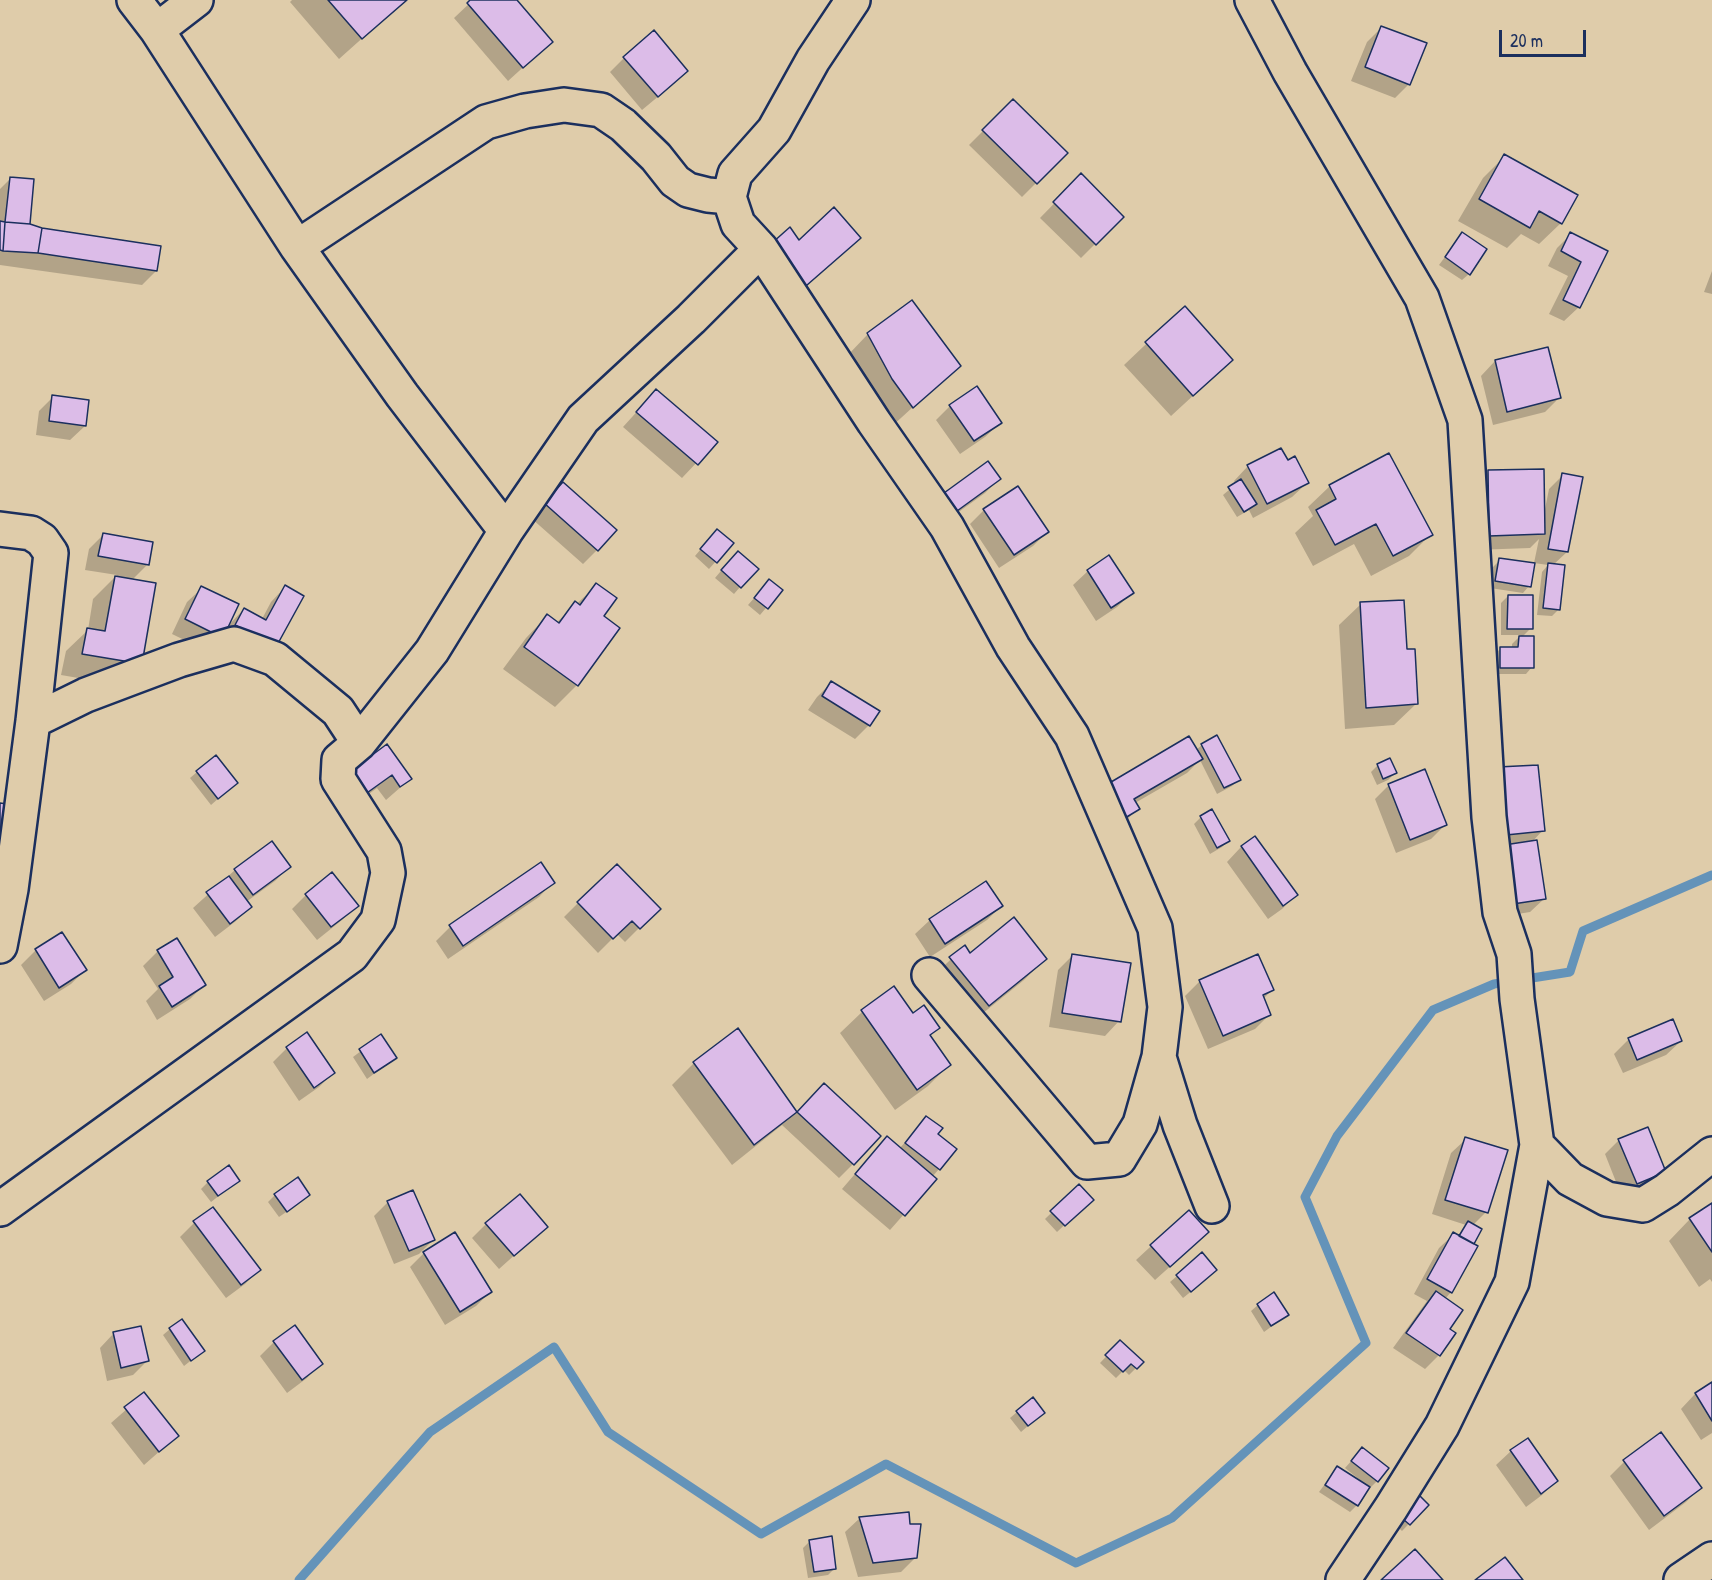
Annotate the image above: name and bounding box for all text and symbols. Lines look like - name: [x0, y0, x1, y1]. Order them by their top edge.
- scale bar: [1502, 18, 1589, 56]
- text: 20 m: [1510, 28, 1543, 53]

